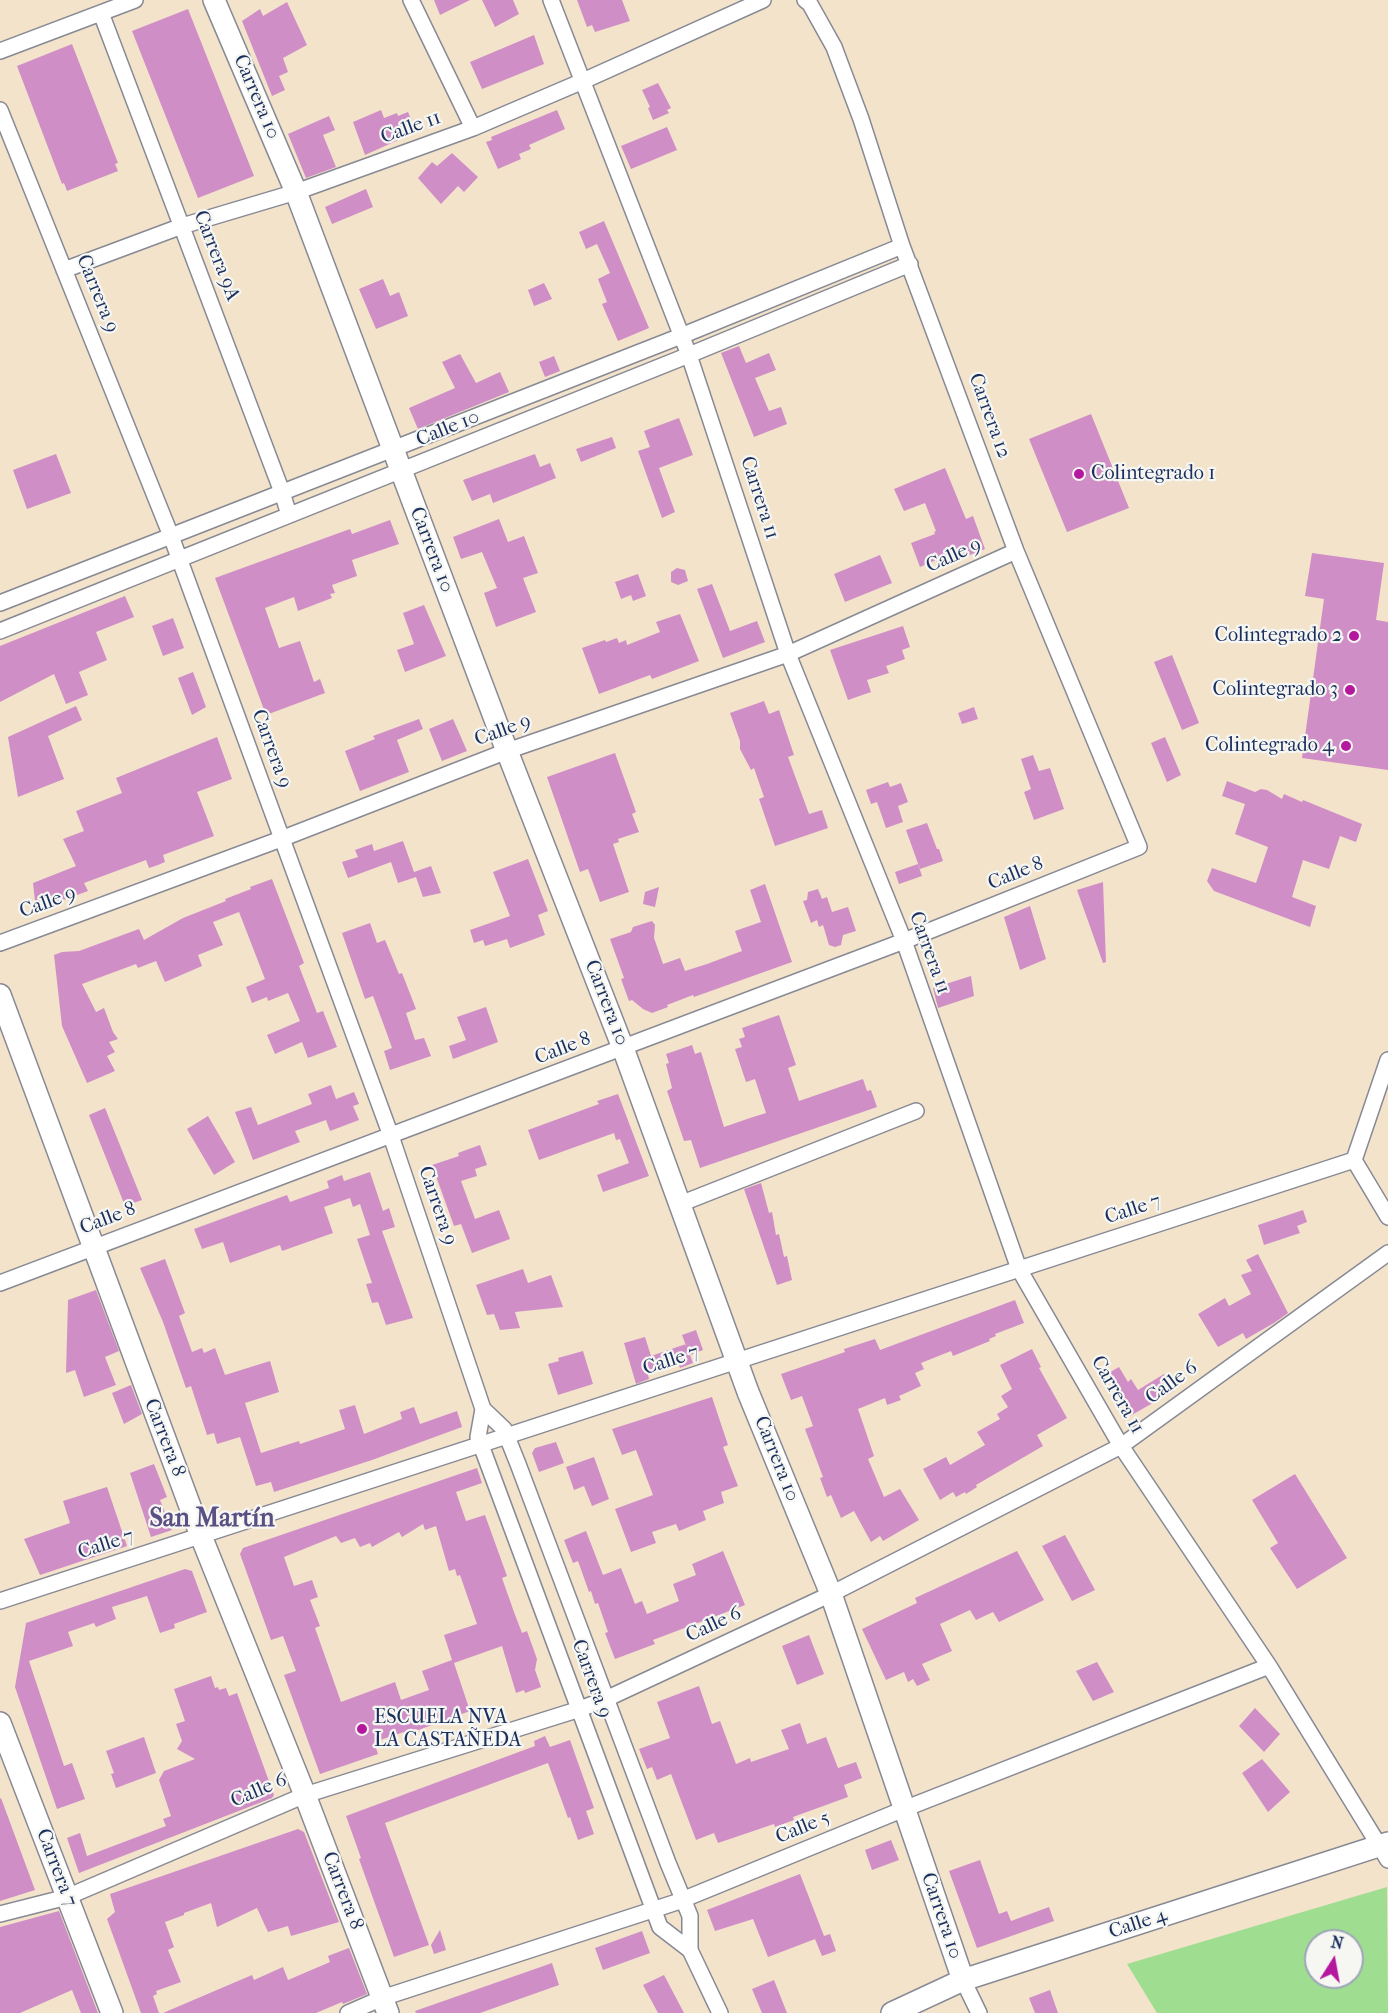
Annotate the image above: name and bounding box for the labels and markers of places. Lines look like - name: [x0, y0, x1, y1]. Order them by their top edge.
- place label: Colintegrado 1: [1091, 462, 1215, 486]
- marker: Colintegrado 1: [1072, 467, 1086, 481]
- place label: Colintegrado 2: [1214, 624, 1342, 648]
- marker: Colintegrado 2: [1347, 629, 1361, 643]
- place label: Colintegrado 3: [1213, 678, 1338, 702]
- marker: Colintegrado 3: [1343, 683, 1357, 697]
- place label: Colintegrado 4: [1205, 734, 1334, 758]
- marker: Colintegrado 4: [1339, 739, 1353, 753]
- place label: ESCUELA NVA LA CASTAÑEDA: [374, 1706, 521, 1753]
- marker: ESCUELA NVA LA CASTAÑEDA: [355, 1722, 369, 1736]

